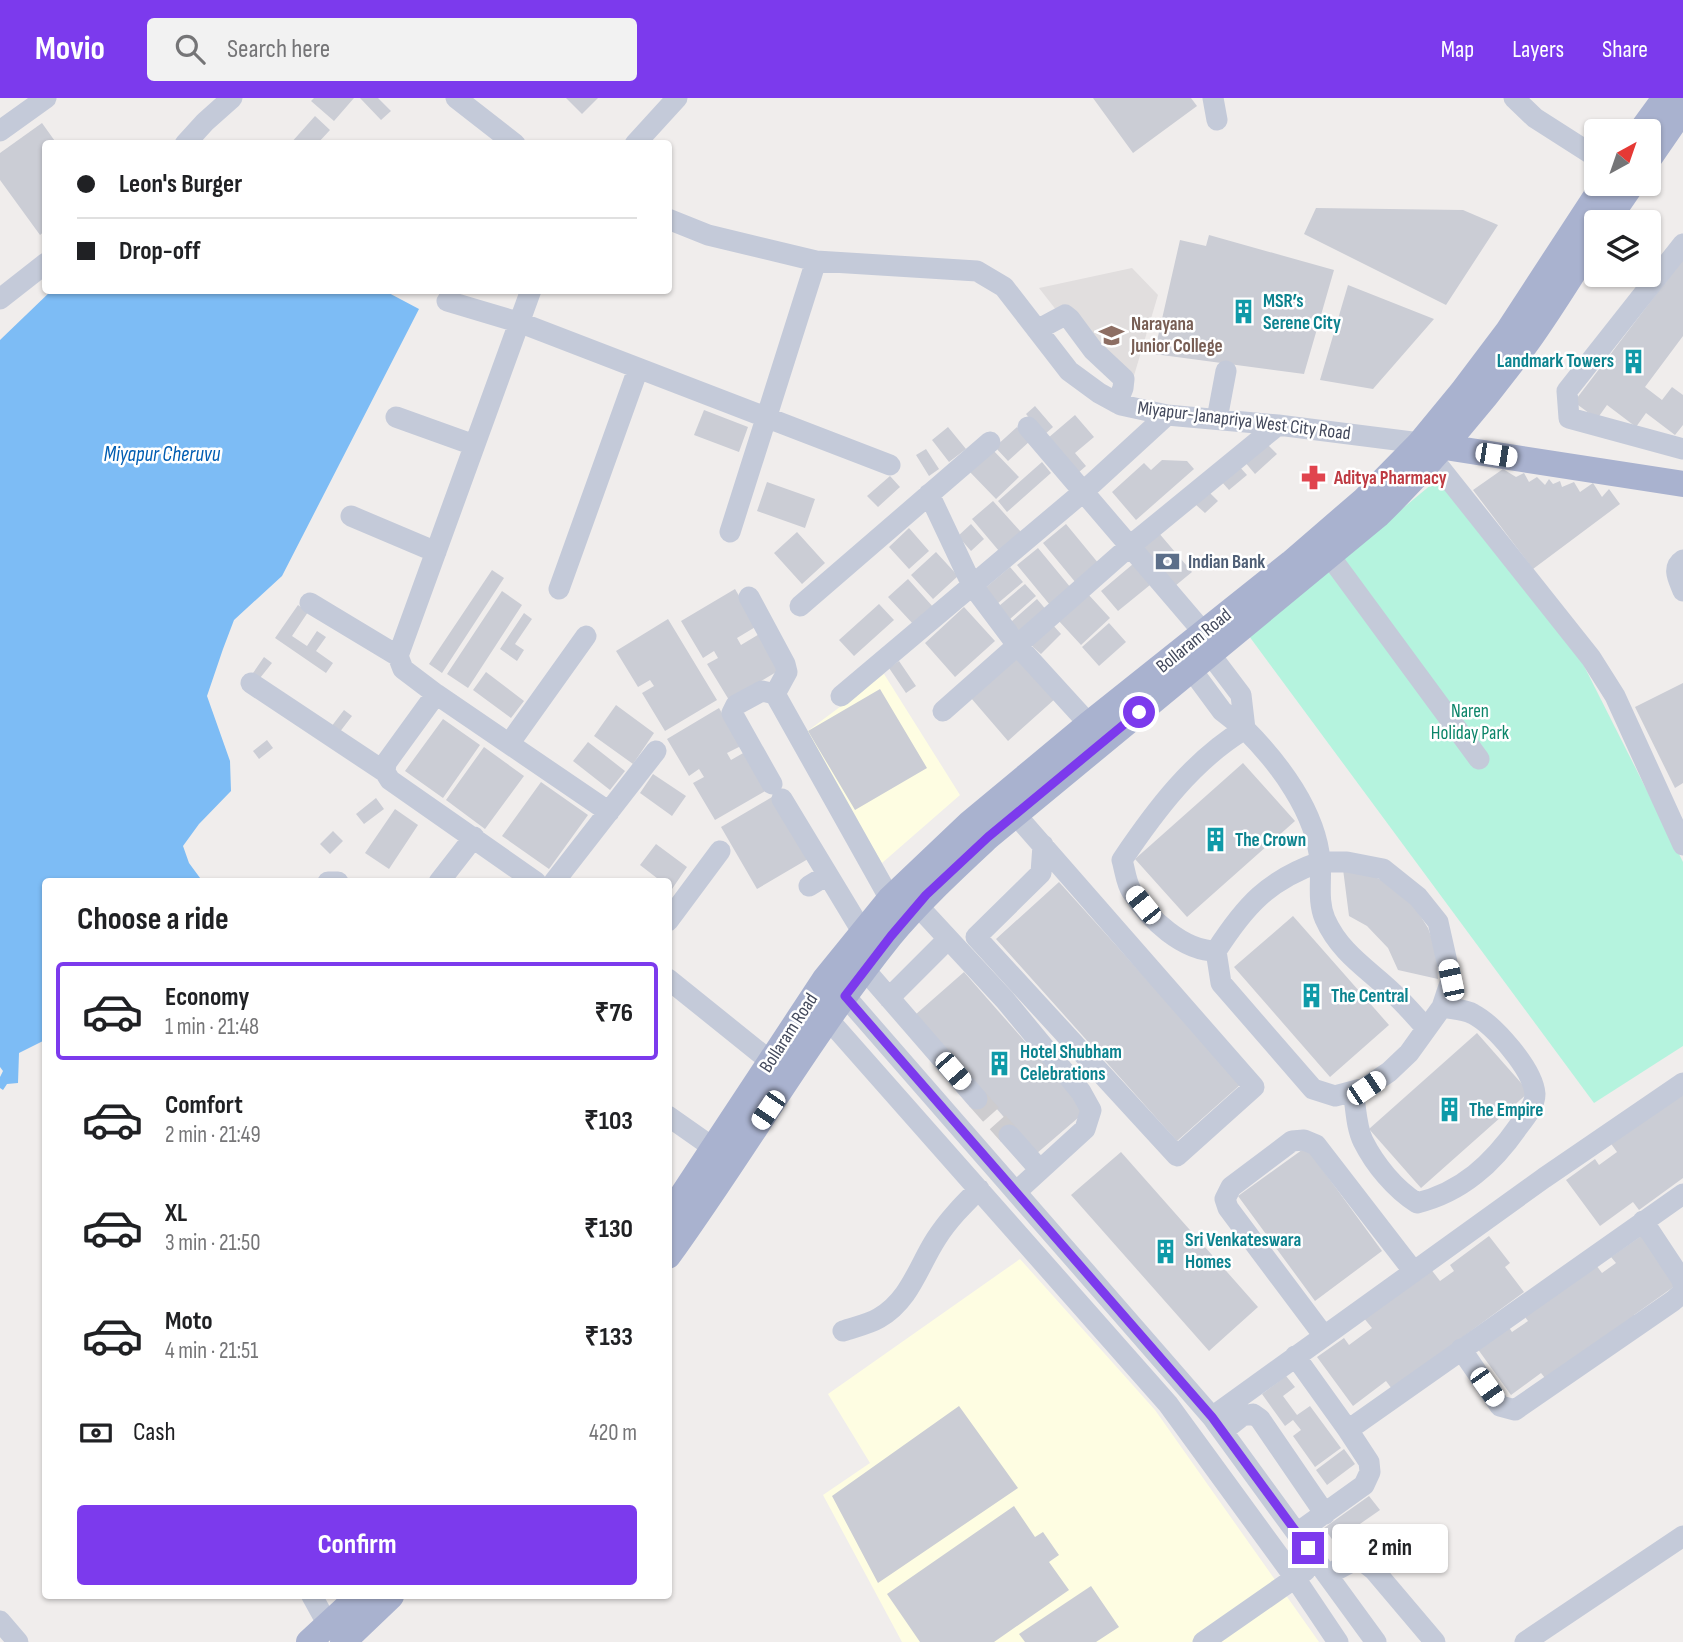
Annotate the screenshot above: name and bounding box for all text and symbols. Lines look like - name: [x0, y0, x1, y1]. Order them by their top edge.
- search box: [147, 18, 637, 81]
- text: Movio: [35, 29, 105, 69]
- icon: search: [171, 30, 209, 68]
- text: Search here: [227, 34, 330, 65]
- text: Map: [1441, 35, 1474, 64]
- text: Layers: [1512, 35, 1564, 64]
- text: Share: [1602, 35, 1648, 64]
- north arrow: [1584, 119, 1661, 196]
- map controls: [1584, 119, 1661, 287]
- text: Leon's Burger: [119, 169, 242, 200]
- button: layers: [1584, 210, 1661, 287]
- text: Drop-off: [119, 236, 200, 267]
- place label: MSR’s Serene City: [1263, 290, 1341, 335]
- building icon: MSR’s Serene City: [1229, 298, 1257, 326]
- place label: Narayana Junior College: [1130, 313, 1223, 358]
- school or university icon: Narayana Junior College: [1097, 321, 1125, 349]
- building icon: Landmark Towers: [1620, 347, 1648, 375]
- place label: Landmark Towers: [1497, 350, 1614, 373]
- street label: Miyapur-Janapriya West City Road: [1136, 397, 1352, 445]
- car: [1474, 441, 1519, 469]
- water label: Miyapur Cheruvu: [104, 442, 221, 467]
- pharmacy icon: Aditya Pharmacy: [1300, 464, 1328, 492]
- place label: Aditya Pharmacy: [1333, 467, 1447, 490]
- bank icon: Indian Bank: [1154, 548, 1182, 576]
- place label: Indian Bank: [1188, 551, 1265, 574]
- street label: Bollaram Road: [1152, 604, 1236, 678]
- route start: [1123, 696, 1155, 728]
- park label: Naren Holiday Park: [1431, 700, 1510, 745]
- building icon: The Crown: [1201, 826, 1229, 854]
- place label: The Crown: [1235, 829, 1306, 852]
- car: [1122, 882, 1165, 928]
- text: Choose a ride: [77, 900, 229, 939]
- car: [1437, 957, 1466, 1003]
- icon: car: [81, 980, 144, 1043]
- text: Economy: [165, 982, 249, 1013]
- building icon: The Central: [1297, 982, 1325, 1010]
- place label: The Central: [1331, 985, 1408, 1008]
- street label: Bollaram Road: [755, 989, 823, 1077]
- text: ₹76: [595, 998, 633, 1029]
- text: 1 min · 21:48: [165, 1013, 259, 1041]
- place label: Hotel Shubham Celebrations: [1020, 1041, 1122, 1086]
- car: [932, 1048, 975, 1094]
- building icon: Hotel Shubham Celebrations: [986, 1049, 1014, 1077]
- car: [1343, 1068, 1390, 1108]
- car: [748, 1087, 789, 1133]
- icon: car: [81, 1088, 144, 1151]
- text: Comfort: [165, 1090, 243, 1121]
- building icon: The Empire: [1435, 1096, 1463, 1124]
- place label: The Empire: [1469, 1099, 1543, 1122]
- text: ₹103: [584, 1106, 633, 1137]
- text: 2 min · 21:49: [165, 1121, 261, 1149]
- icon: car: [81, 1196, 144, 1259]
- text: XL: [165, 1198, 187, 1229]
- text: ₹130: [584, 1214, 633, 1245]
- text: 3 min · 21:50: [165, 1229, 261, 1257]
- place label: Sri Venkateswara Homes: [1185, 1229, 1301, 1274]
- building icon: Sri Venkateswara Homes: [1151, 1237, 1179, 1265]
- icon: car: [81, 1304, 144, 1367]
- text: Moto: [165, 1306, 213, 1337]
- text: ₹133: [585, 1322, 633, 1353]
- text: 4 min · 21:51: [165, 1337, 258, 1365]
- car: [1467, 1364, 1508, 1410]
- icon: cash: [77, 1414, 115, 1452]
- text: Cash: [133, 1417, 176, 1448]
- text: 420 m: [589, 1419, 637, 1447]
- button: Confirm: [77, 1505, 637, 1585]
- callout: 2 min: [1332, 1524, 1448, 1572]
- route end: [1292, 1532, 1324, 1564]
- text: 2 min: [1368, 1534, 1412, 1562]

